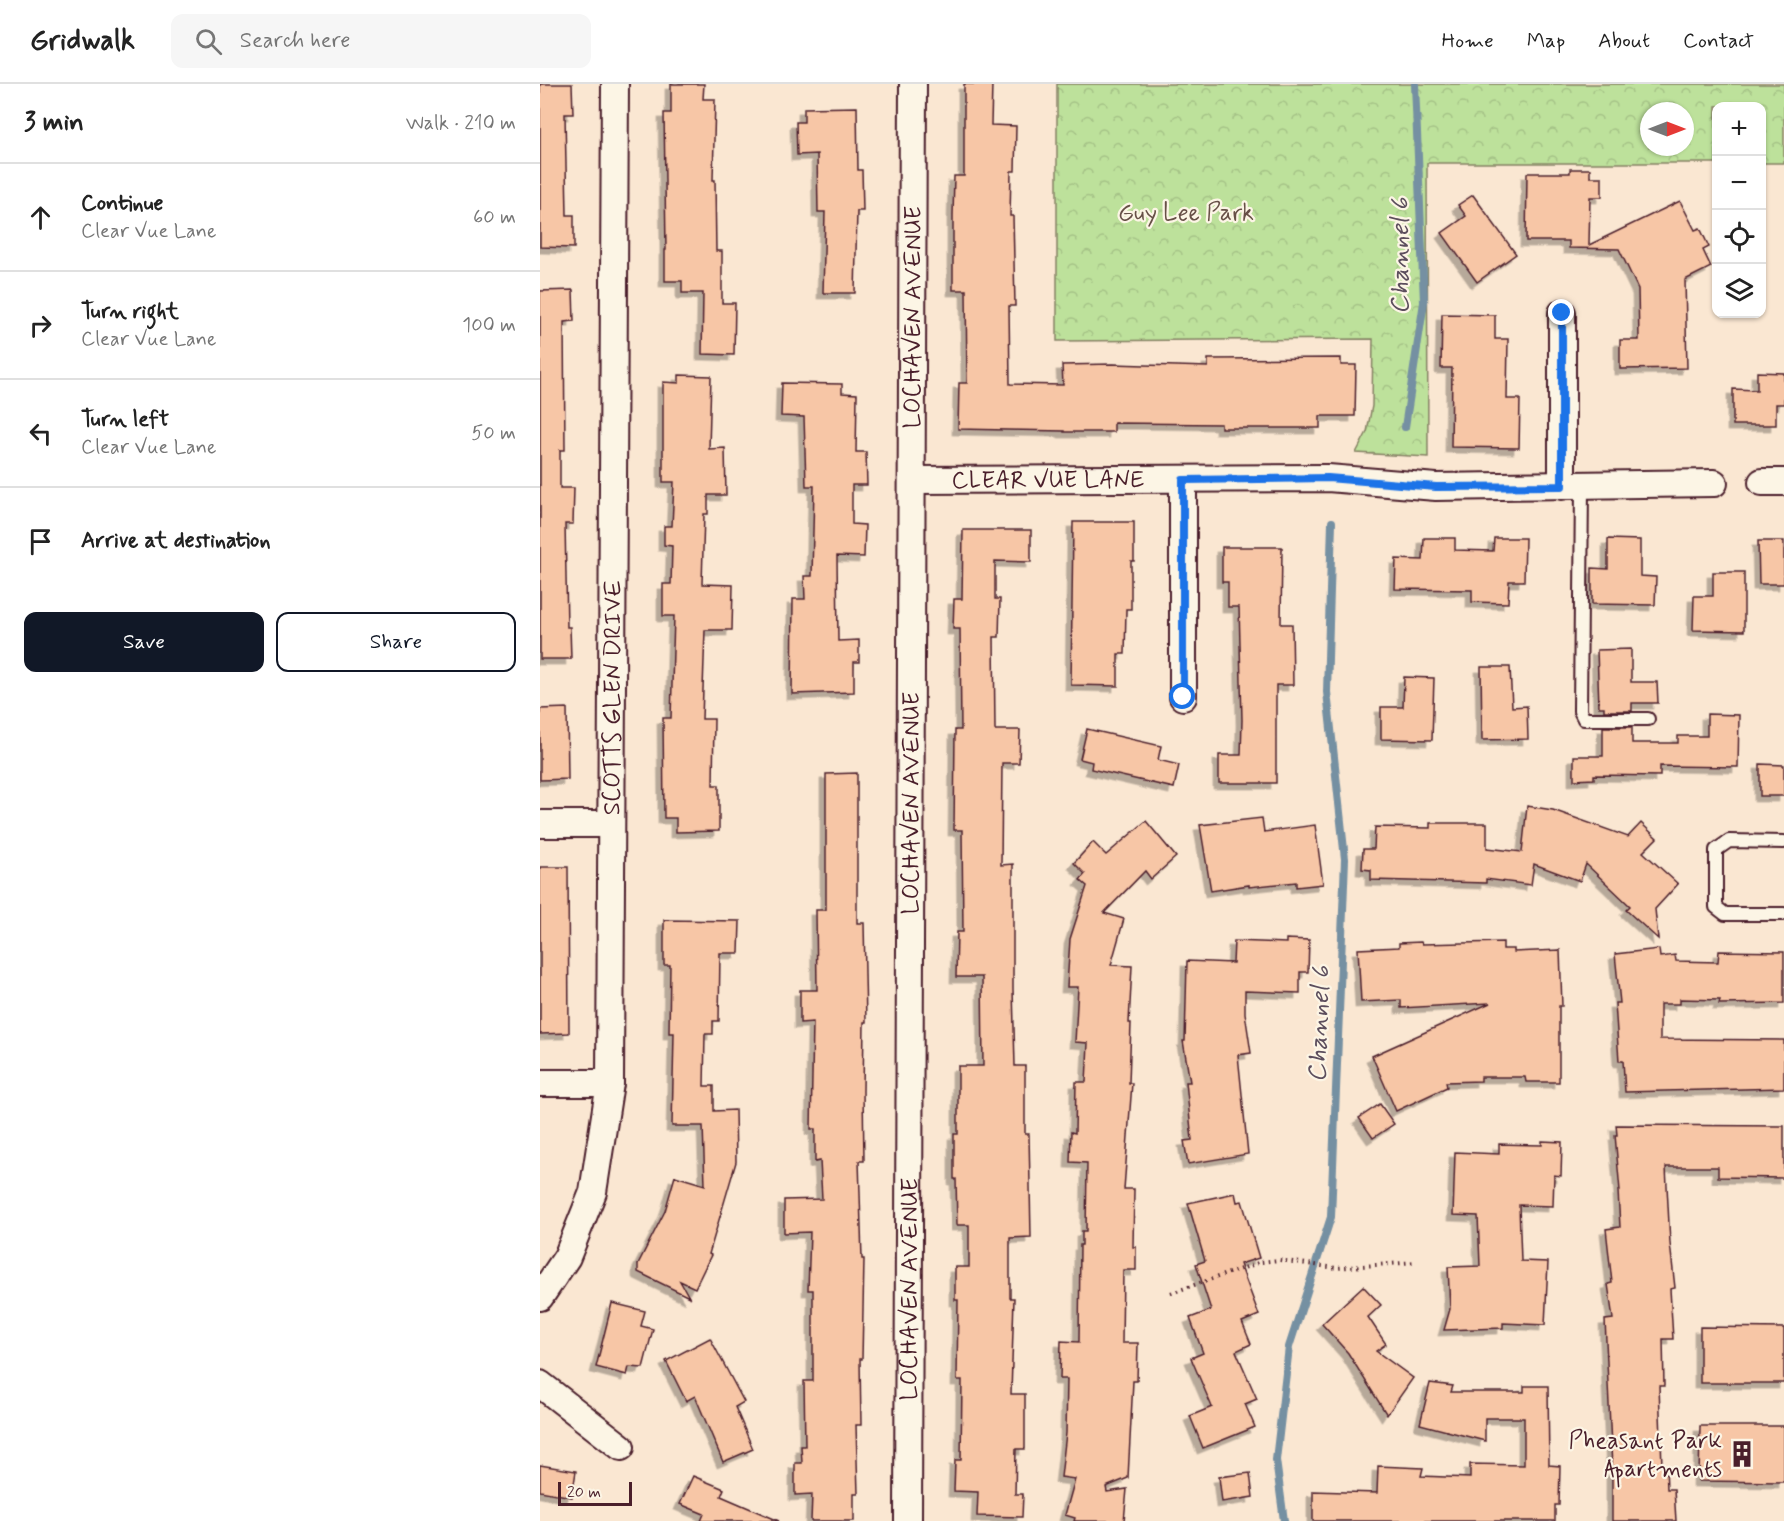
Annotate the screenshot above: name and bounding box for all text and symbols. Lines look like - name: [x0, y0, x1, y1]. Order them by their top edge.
- search box: [171, 14, 591, 68]
- text: Gridwalk: [30, 23, 135, 60]
- icon: search: [192, 25, 225, 58]
- text: Search here: [240, 27, 351, 55]
- text: Home: [1442, 27, 1494, 55]
- text: Map: [1527, 27, 1565, 55]
- text: About: [1598, 27, 1650, 55]
- text: Contact: [1683, 27, 1754, 55]
- north arrow: [1640, 102, 1694, 156]
- map controls: [1712, 102, 1766, 318]
- button: +: [1712, 102, 1766, 156]
- text: 3 min: [24, 106, 84, 140]
- text: Walk · 210 m: [406, 110, 516, 137]
- button: −: [1712, 156, 1766, 210]
- text: Continue: [81, 190, 163, 218]
- water label: Channel 6: [1384, 197, 1418, 314]
- park label: Guy Lee Park: [1118, 198, 1254, 229]
- icon: ahead: [24, 201, 57, 234]
- text: 60 m: [473, 204, 516, 231]
- street label: LOCHAVEN AVENUE: [898, 206, 930, 428]
- button: locate: [1712, 210, 1766, 264]
- text: Clear Vue Lane: [81, 218, 216, 245]
- button: layers: [1712, 264, 1766, 318]
- text: Turn right: [81, 298, 179, 326]
- route end: [1548, 299, 1574, 325]
- icon: right: [24, 309, 57, 342]
- text: 100 m: [462, 312, 516, 339]
- text: Clear Vue Lane: [81, 326, 216, 353]
- text: Turn left: [81, 406, 169, 434]
- icon: left: [24, 417, 57, 450]
- text: 50 m: [471, 420, 516, 447]
- text: Clear Vue Lane: [81, 434, 216, 461]
- street label: CLEAR VUE LANE: [952, 465, 1145, 497]
- icon: arrive: [24, 525, 57, 558]
- text: Arrive at destination: [81, 527, 271, 555]
- street label: SCOTTS GLEN DRIVE: [597, 580, 630, 815]
- button: Save: [24, 612, 264, 672]
- button: Share: [276, 612, 516, 672]
- route start: [1169, 683, 1195, 709]
- street label: LOCHAVEN AVENUE: [896, 692, 928, 914]
- water label: Channel 6: [1301, 965, 1339, 1083]
- street label: LOCHAVEN AVENUE: [894, 1178, 926, 1400]
- place label: Pheasant Park Apartments: [1568, 1426, 1722, 1488]
- building icon: Pheasant Park Apartments: [1727, 1439, 1757, 1469]
- scale bar: [558, 1479, 632, 1506]
- text: 20 m: [567, 1482, 601, 1503]

